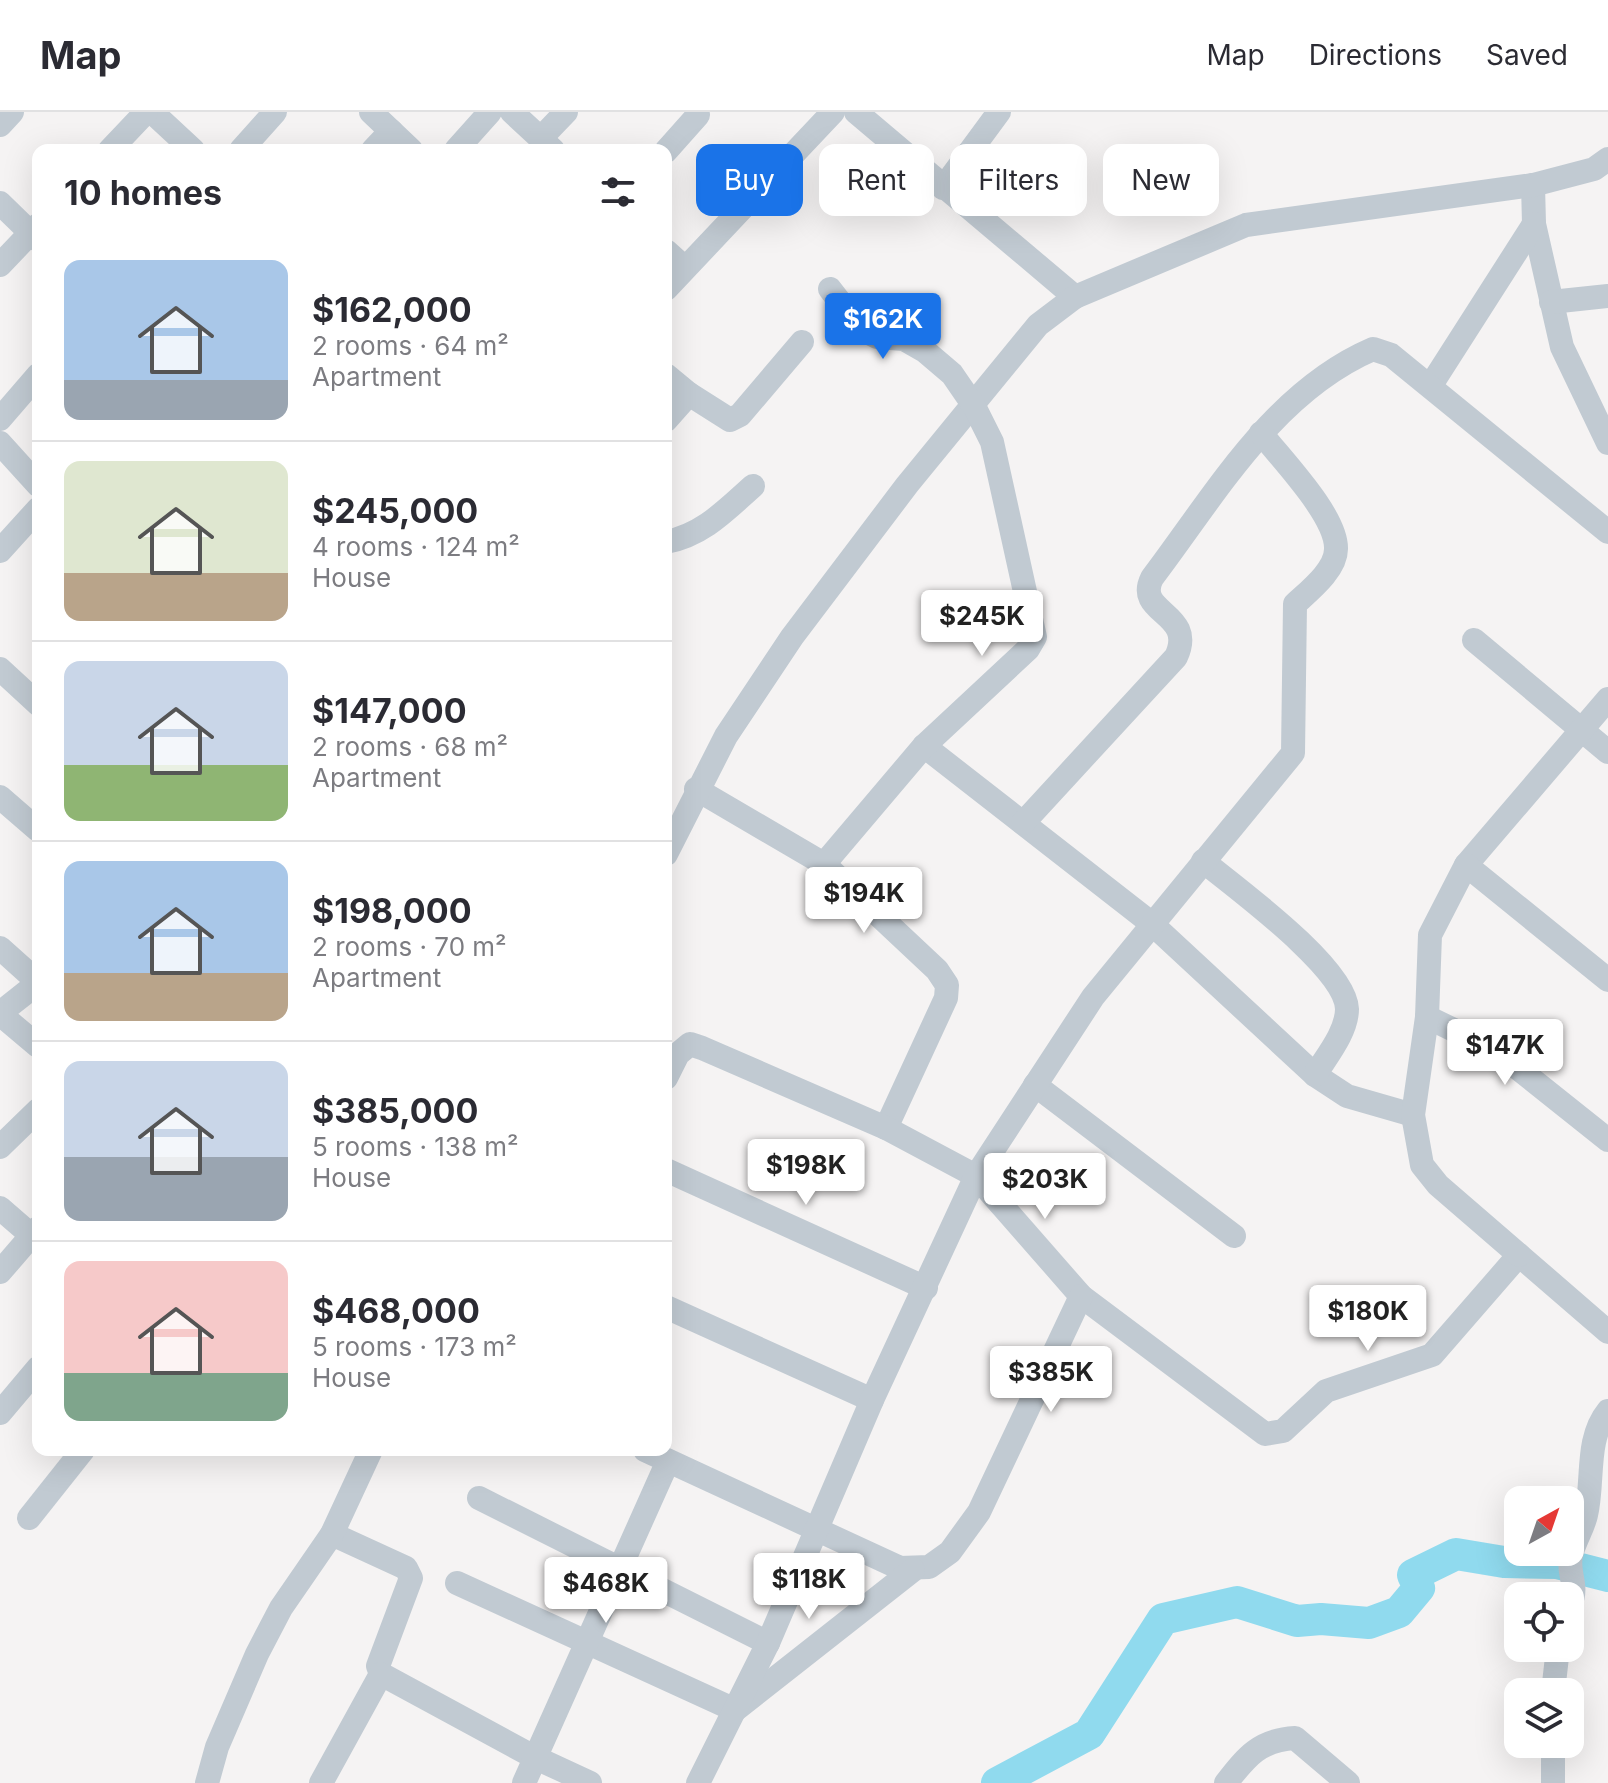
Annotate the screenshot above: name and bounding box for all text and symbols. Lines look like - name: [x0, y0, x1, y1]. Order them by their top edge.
- text: Map: [40, 32, 121, 78]
- text: Map: [1206, 38, 1265, 72]
- text: Directions: [1309, 38, 1442, 72]
- text: Saved: [1486, 38, 1568, 72]
- chip: Buy: [696, 144, 803, 216]
- chip: Rent: [819, 144, 934, 216]
- chip: Filters: [950, 144, 1087, 216]
- chip: New: [1103, 144, 1219, 216]
- icon: filters: [596, 170, 640, 214]
- text: 10 homes: [64, 172, 222, 213]
- text: $162,000: [312, 289, 472, 330]
- icon: home: [128, 292, 224, 388]
- pin: $162K: [827, 293, 939, 361]
- text: $162K: [843, 303, 923, 334]
- text: 2 rooms · 64 m²: [312, 330, 509, 361]
- text: Apartment: [312, 361, 441, 392]
- text: $245,000: [312, 490, 478, 531]
- icon: home: [128, 493, 224, 589]
- text: 4 rooms · 124 m²: [312, 531, 520, 562]
- text: House: [312, 562, 391, 593]
- pin: $245K: [926, 590, 1038, 658]
- text: $245K: [939, 600, 1025, 631]
- text: $147,000: [312, 690, 467, 731]
- icon: home: [128, 693, 224, 789]
- text: 2 rooms · 68 m²: [312, 731, 508, 762]
- text: Apartment: [312, 762, 441, 793]
- pin: $194K: [808, 867, 920, 935]
- text: $194K: [823, 877, 905, 908]
- text: $198,000: [312, 890, 472, 931]
- icon: home: [128, 893, 224, 989]
- text: 2 rooms · 70 m²: [312, 931, 507, 962]
- text: Apartment: [312, 962, 441, 993]
- pin: $147K: [1449, 1019, 1561, 1087]
- text: $147K: [1465, 1029, 1545, 1060]
- text: $385,000: [312, 1090, 478, 1131]
- icon: home: [128, 1093, 224, 1189]
- text: 5 rooms · 138 m²: [312, 1131, 519, 1162]
- pin: $198K: [750, 1139, 862, 1207]
- text: $198K: [766, 1149, 846, 1180]
- pin: $203K: [989, 1153, 1101, 1221]
- text: House: [312, 1162, 391, 1193]
- text: $203K: [1002, 1163, 1088, 1194]
- pin: $180K: [1312, 1285, 1424, 1353]
- text: $468,000: [312, 1290, 480, 1331]
- icon: home: [128, 1293, 224, 1389]
- text: $180K: [1327, 1295, 1409, 1326]
- text: 5 rooms · 173 m²: [312, 1331, 517, 1362]
- pin: $385K: [995, 1346, 1107, 1414]
- text: $385K: [1008, 1356, 1094, 1387]
- text: House: [312, 1362, 391, 1393]
- north arrow: [1504, 1486, 1584, 1566]
- map controls: [1504, 1486, 1584, 1758]
- pin: $118K: [753, 1553, 865, 1621]
- pin: $468K: [550, 1557, 662, 1625]
- text: $118K: [771, 1563, 847, 1594]
- text: $468K: [562, 1567, 650, 1598]
- button: locate: [1504, 1582, 1584, 1662]
- button: layers: [1504, 1678, 1584, 1758]

